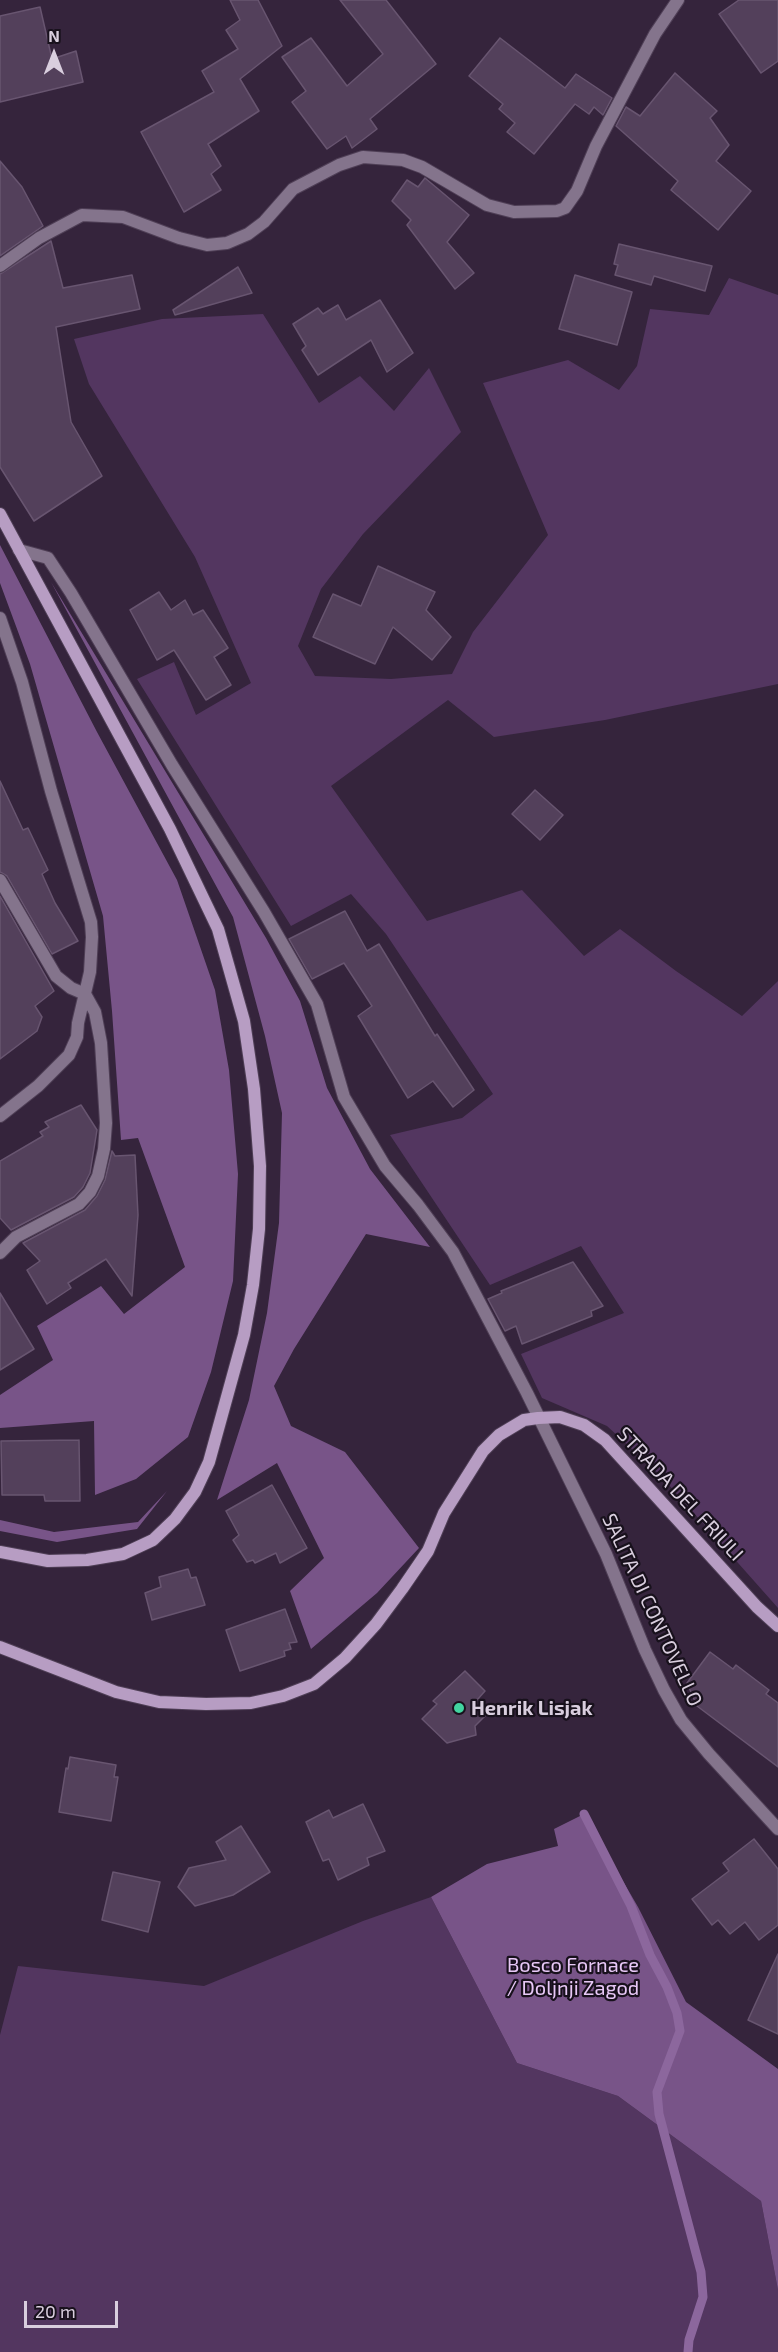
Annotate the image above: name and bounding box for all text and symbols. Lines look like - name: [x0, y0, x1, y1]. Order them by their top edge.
- north arrow: [24, 24, 84, 84]
- text: N: [48, 26, 60, 45]
- street label: STRADA DEL FRIULI: [612, 1422, 748, 1566]
- street label: SALITA DI CONTOVELLO: [597, 1510, 707, 1710]
- place label: Henrik Lisjak: [471, 1696, 593, 1720]
- marker: Henrik Lisjak: [452, 1701, 466, 1715]
- park label: Bosco Fornace / Doljnji Zagod: [507, 1953, 639, 2000]
- scale bar: [27, 2289, 122, 2327]
- text: 20 m: [35, 2300, 76, 2322]

